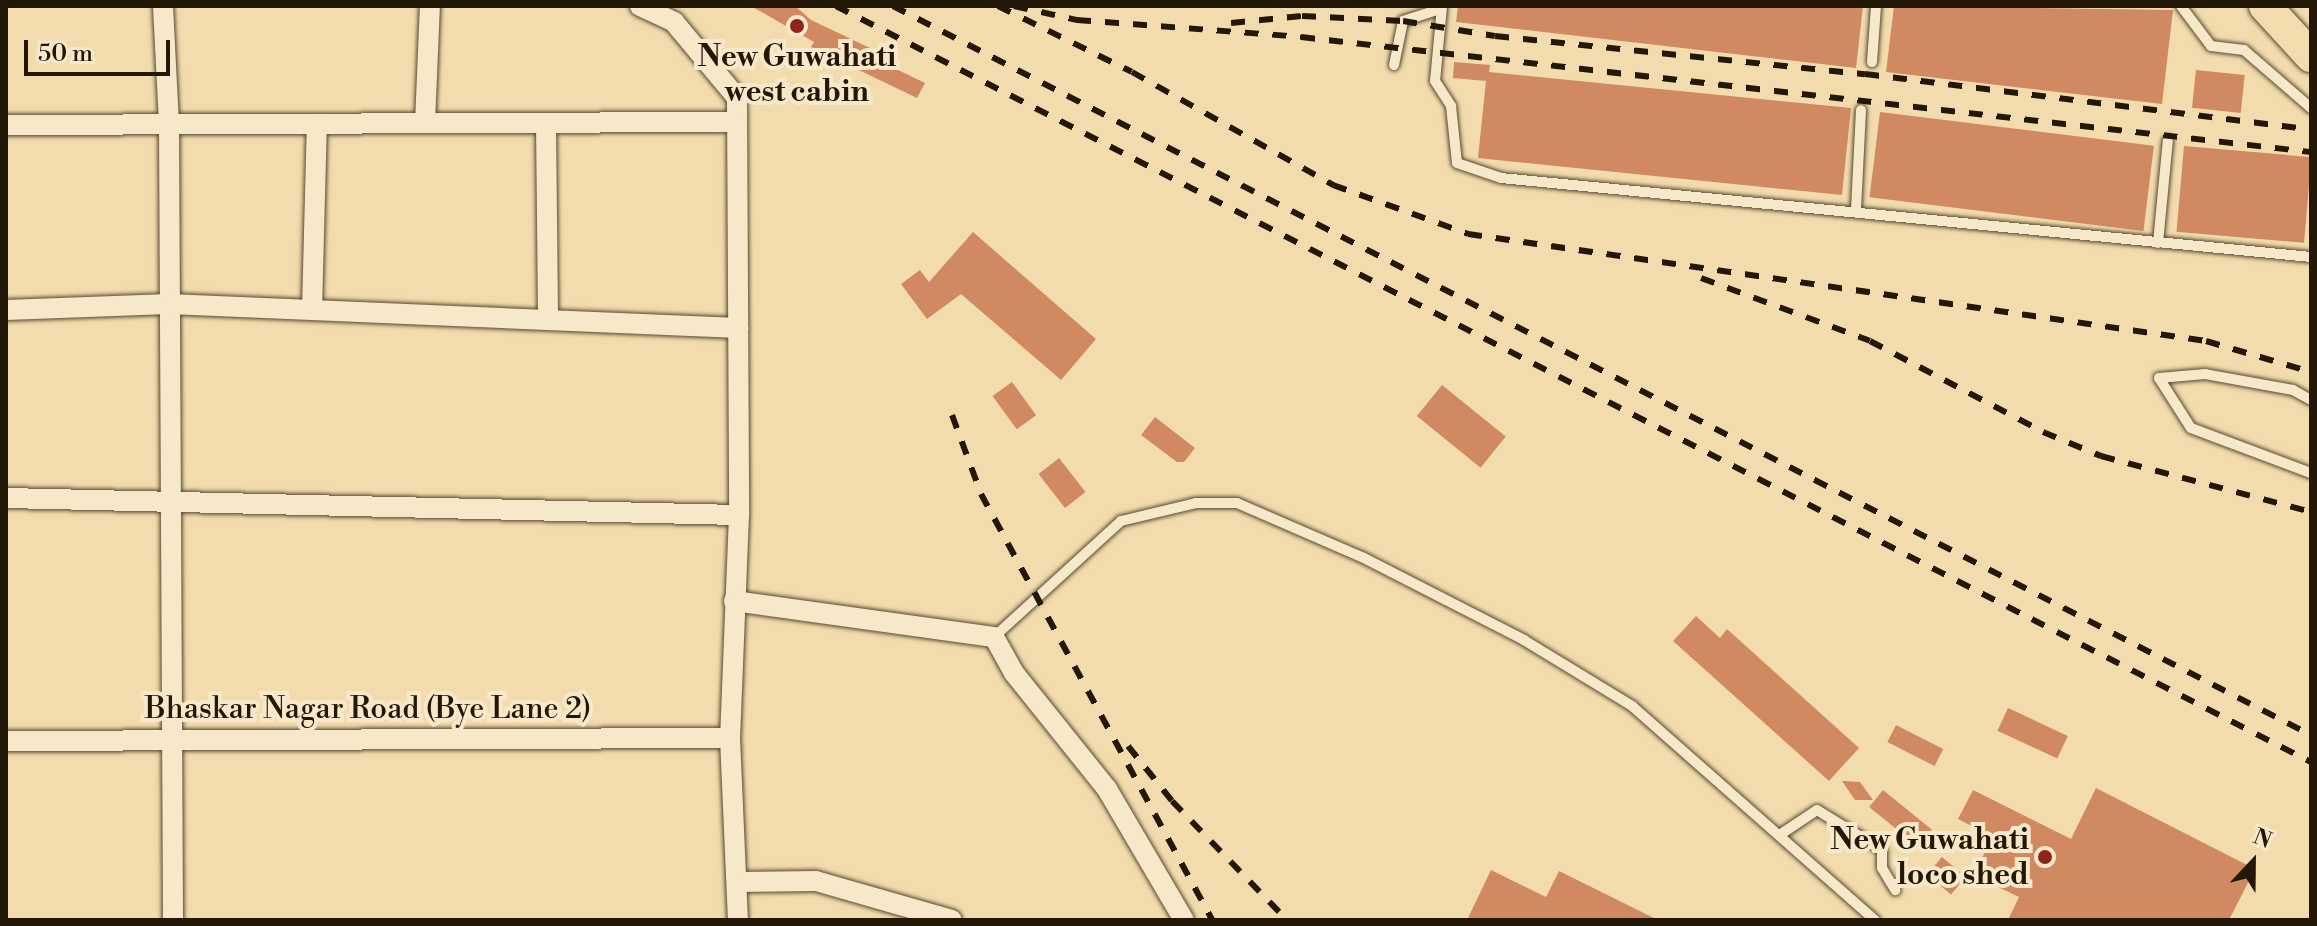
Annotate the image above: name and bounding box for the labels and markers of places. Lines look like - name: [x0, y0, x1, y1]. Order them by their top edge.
- marker: New Guwahati west cabin: [788, 17, 806, 35]
- place label: New Guwahati west cabin: [698, 39, 896, 110]
- place label: New Guwahati loco shed: [1830, 822, 2029, 892]
- marker: New Guwahati loco shed: [2036, 848, 2054, 866]

